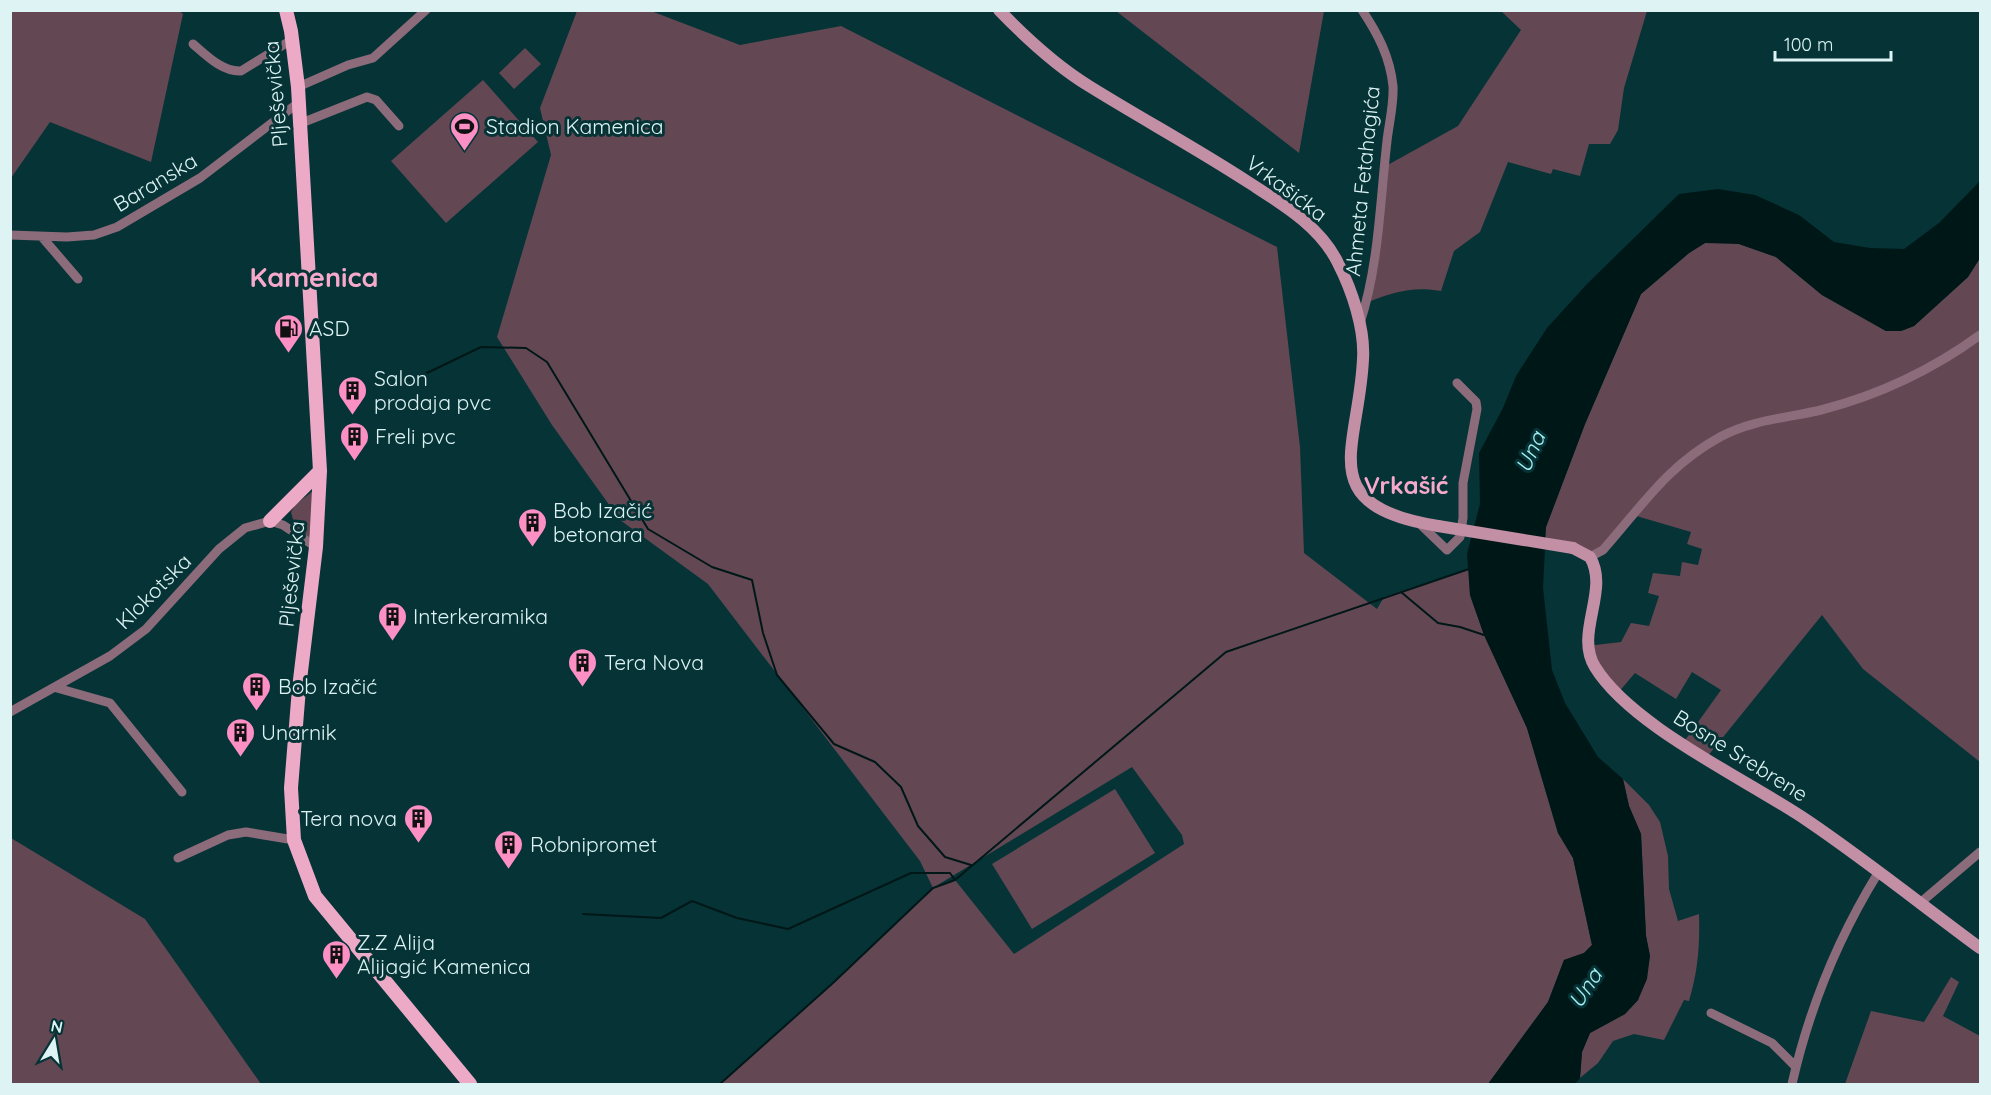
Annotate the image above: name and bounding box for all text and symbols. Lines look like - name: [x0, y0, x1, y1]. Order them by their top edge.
- scale bar: [1775, 24, 1890, 62]
- text: 100 m: [1784, 33, 1833, 56]
- street label: Plješevička: [257, 40, 293, 148]
- street label: Ahmeta Fetahagića: [1339, 85, 1385, 277]
- sports icon: Stadion Kamenica: [449, 110, 481, 152]
- place label: Stadion Kamenica: [486, 113, 664, 139]
- street label: Baranska: [109, 147, 201, 217]
- street label: Vrkašićka: [1241, 149, 1333, 227]
- district label: Kamenica: [250, 260, 378, 294]
- fuel station icon: ASD: [272, 312, 304, 354]
- place label: ASD: [309, 315, 350, 341]
- place label: Salon prodaja pvc: [374, 365, 491, 415]
- building icon: Salon prodaja pvc: [337, 374, 369, 416]
- building icon: Freli pvc: [338, 420, 370, 462]
- place label: Freli pvc: [375, 423, 456, 449]
- water label: Una: [1509, 426, 1552, 477]
- district label: Vrkašić: [1364, 470, 1448, 500]
- place label: Bob Izačić betonara: [553, 497, 652, 547]
- building icon: Bob Izačić betonara: [516, 506, 548, 548]
- street label: Plješevička: [273, 520, 309, 628]
- street label: Klokotska: [110, 548, 196, 634]
- building icon: Interkeramika: [376, 600, 408, 642]
- place label: Interkeramika: [413, 603, 548, 629]
- building icon: Tera Nova: [567, 646, 599, 688]
- place label: Tera Nova: [604, 649, 704, 675]
- building icon: Bob Izačić: [241, 670, 273, 712]
- place label: Bob Izačić: [278, 673, 377, 699]
- street label: Bosne Srebrene: [1669, 703, 1813, 807]
- building icon: Unarnik: [224, 716, 256, 758]
- place label: Unarnik: [261, 719, 337, 745]
- building icon: Tera nova: [402, 802, 434, 844]
- place label: Tera nova: [300, 805, 397, 831]
- building icon: Robnipromet: [493, 828, 525, 870]
- place label: Robnipromet: [530, 831, 657, 857]
- place label: Z.Z Alija Alijagić Kamenica: [357, 929, 531, 979]
- building icon: Z.Z Alija Alijagić Kamenica: [320, 938, 352, 980]
- water label: Una: [1562, 961, 1609, 1013]
- north arrow: [24, 1011, 84, 1071]
- text: N: [49, 1015, 65, 1037]

